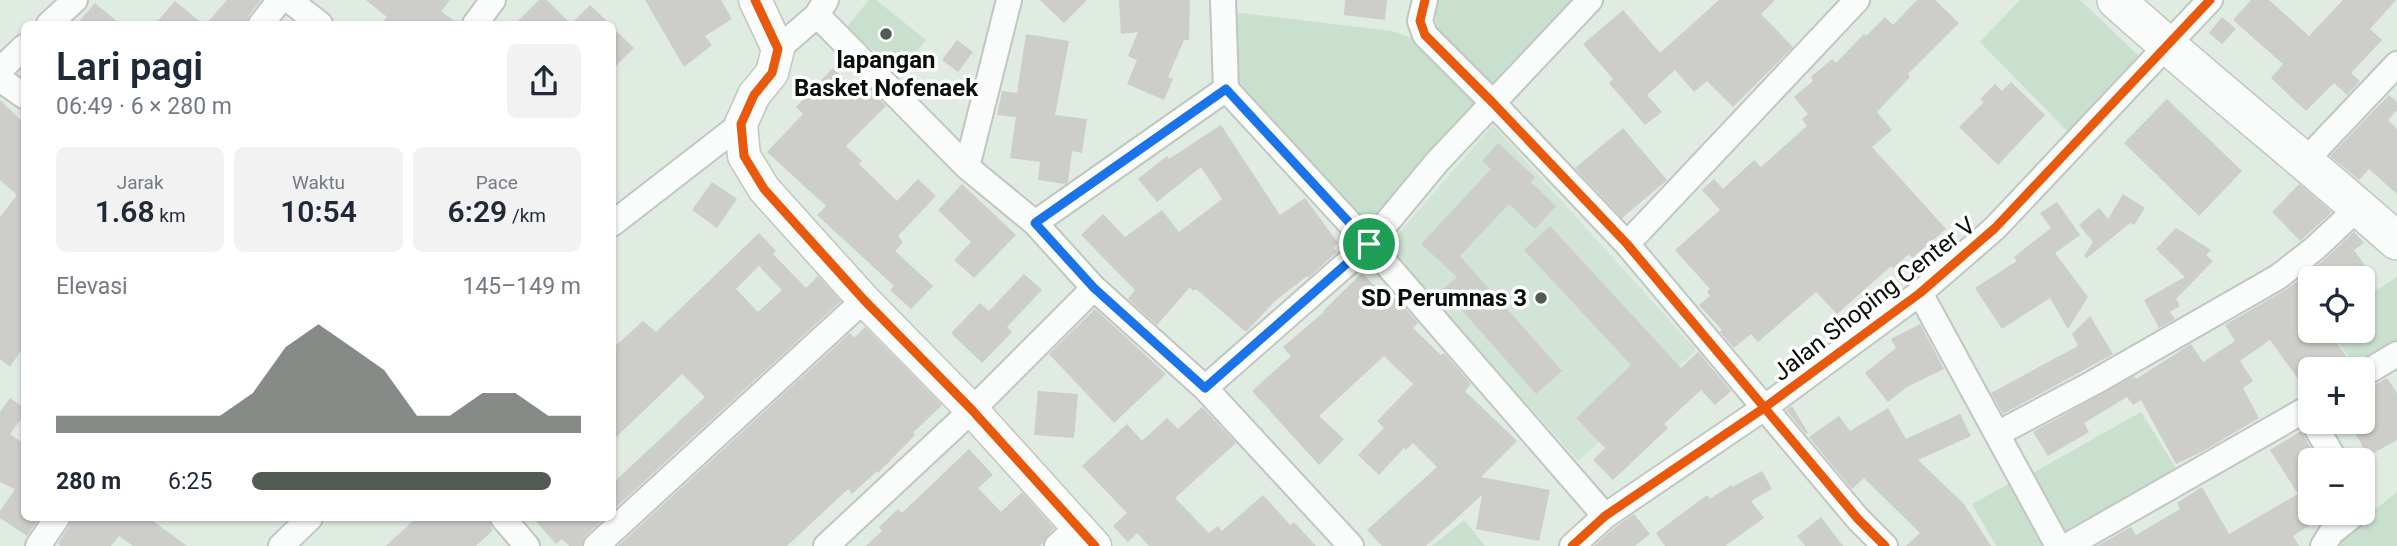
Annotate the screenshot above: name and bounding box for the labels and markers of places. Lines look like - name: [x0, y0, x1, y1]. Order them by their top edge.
- marker: lapangan Basket Nofenaek: [878, 26, 894, 42]
- place label: lapangan Basket Nofenaek: [794, 46, 979, 102]
- pin: [1339, 214, 1399, 274]
- place label: SD Perumnas 3: [1361, 284, 1527, 312]
- marker: SD Perumnas 3: [1533, 290, 1549, 306]

